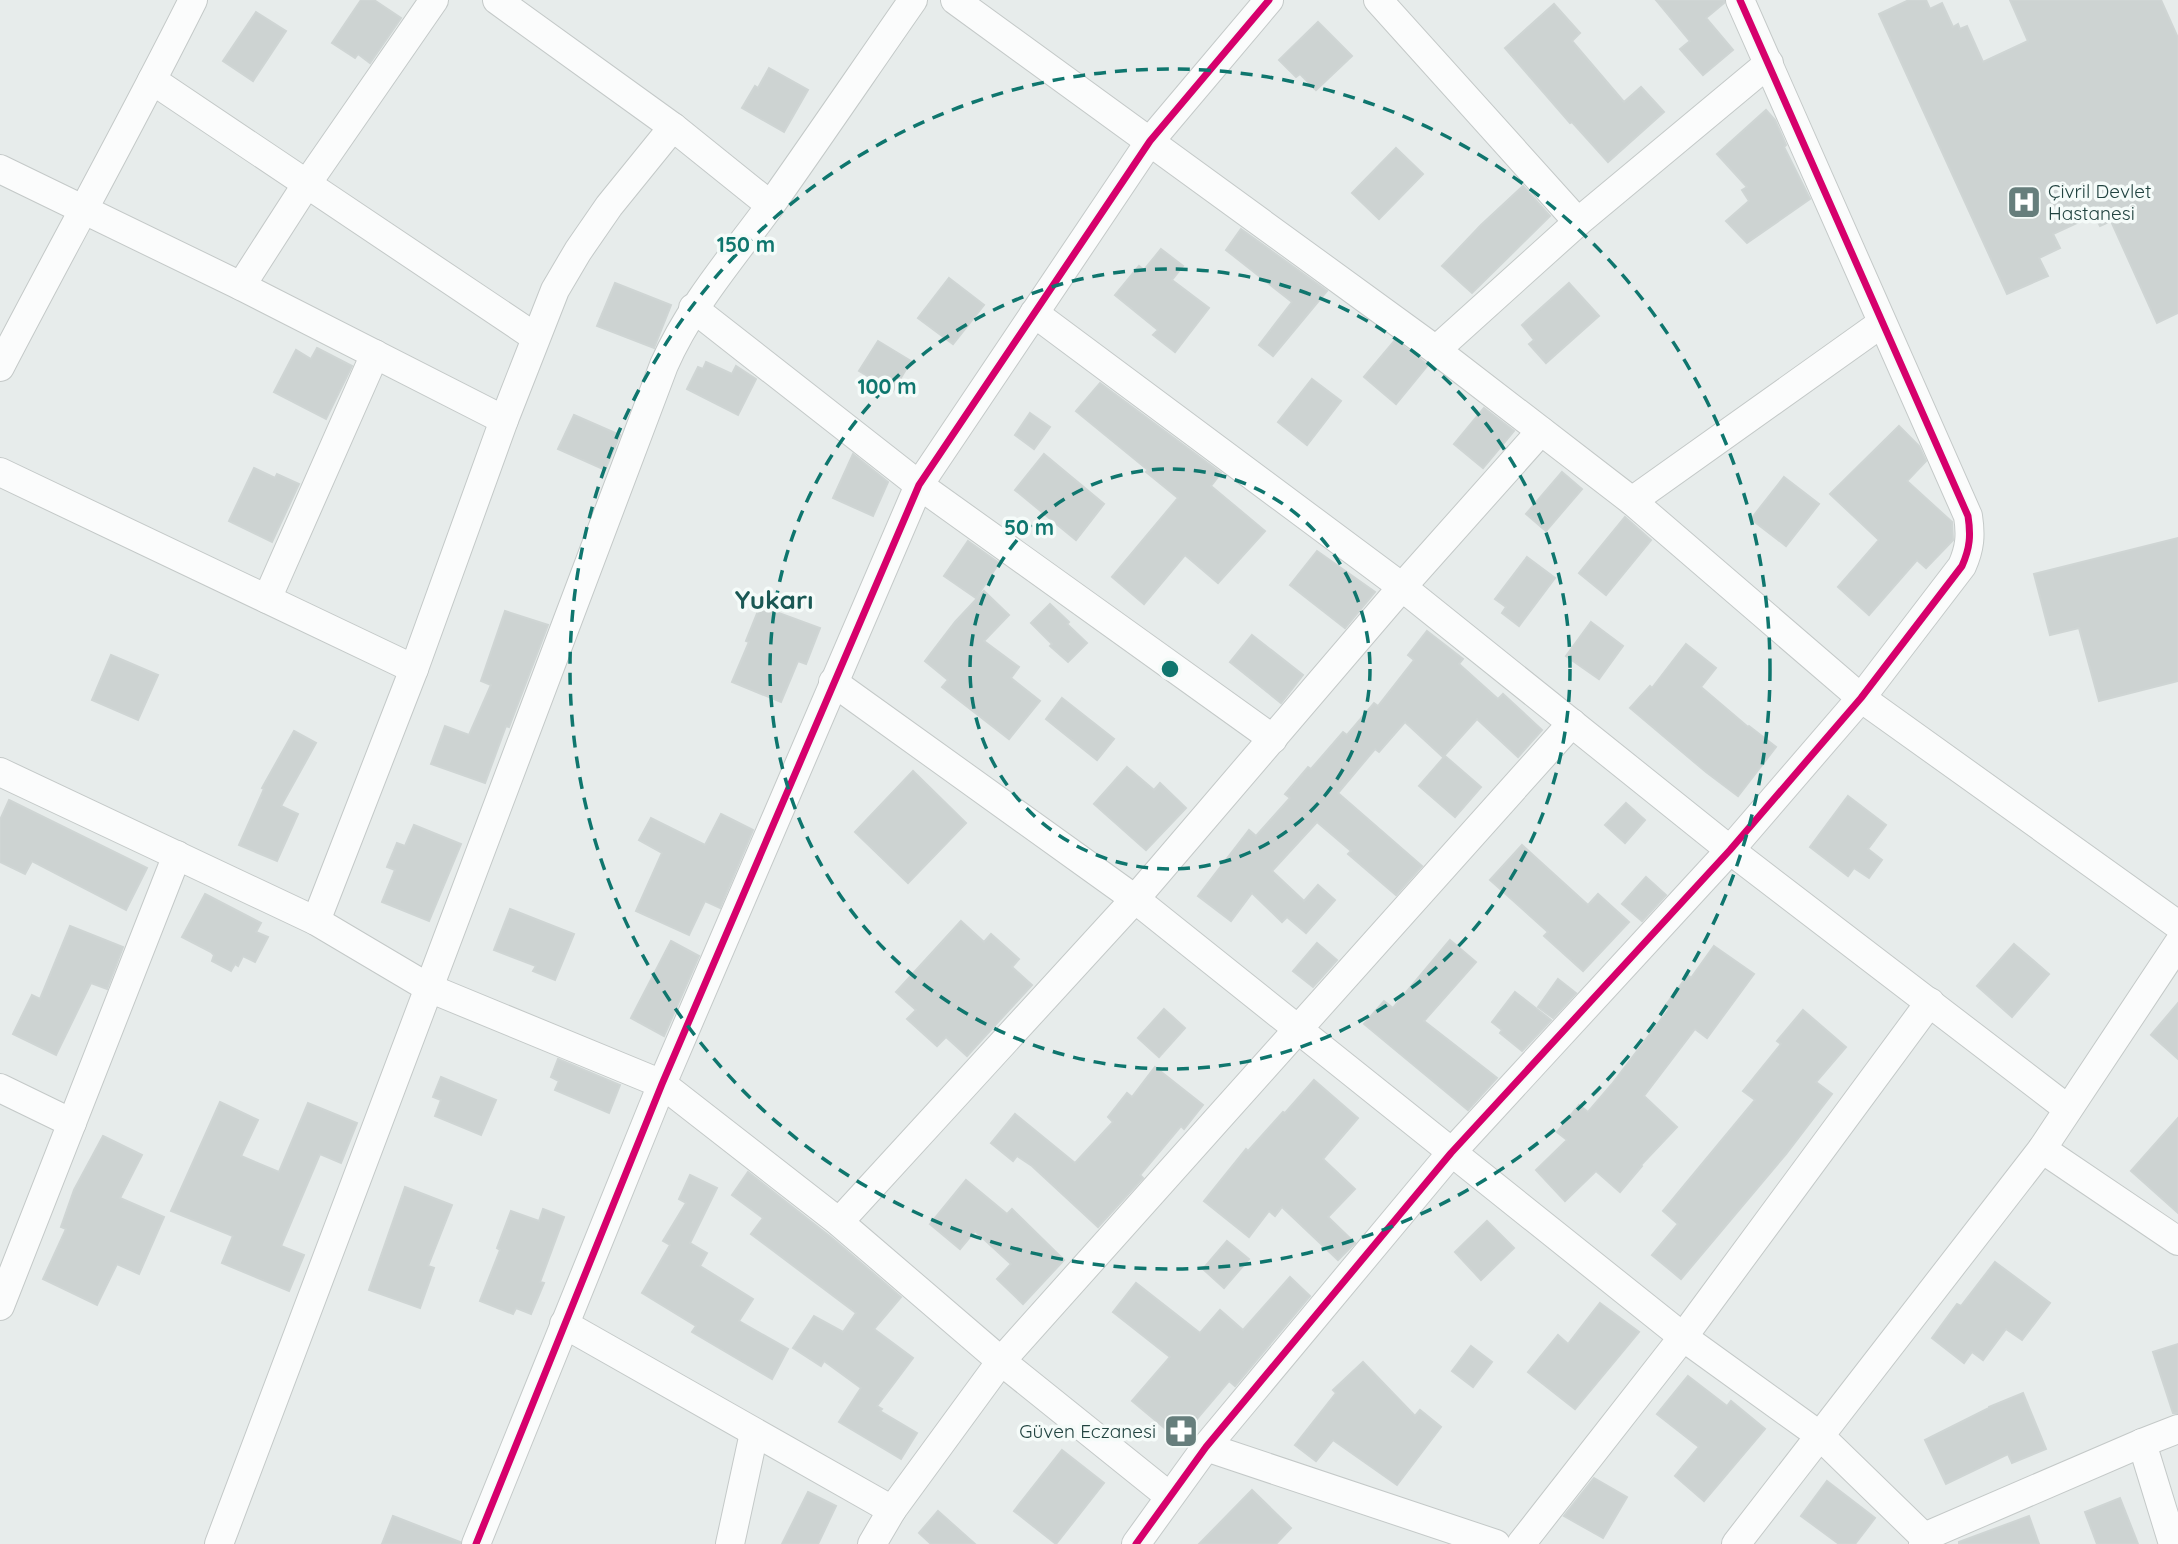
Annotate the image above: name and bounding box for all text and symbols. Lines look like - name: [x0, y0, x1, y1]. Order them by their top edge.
- place label: Çivril Devlet Hastanesi: [2048, 179, 2151, 225]
- hospital icon: Çivril Devlet Hastanesi: [2005, 183, 2043, 221]
- text: 150 m: [717, 231, 775, 257]
- text: 100 m: [857, 373, 917, 399]
- text: 50 m: [1004, 514, 1054, 540]
- district label: Yukarı: [735, 583, 813, 616]
- centre of rings: [1158, 657, 1182, 681]
- pharmacy icon: Güven Eczanesi: [1162, 1412, 1200, 1450]
- place label: Güven Eczanesi: [1019, 1419, 1156, 1443]

